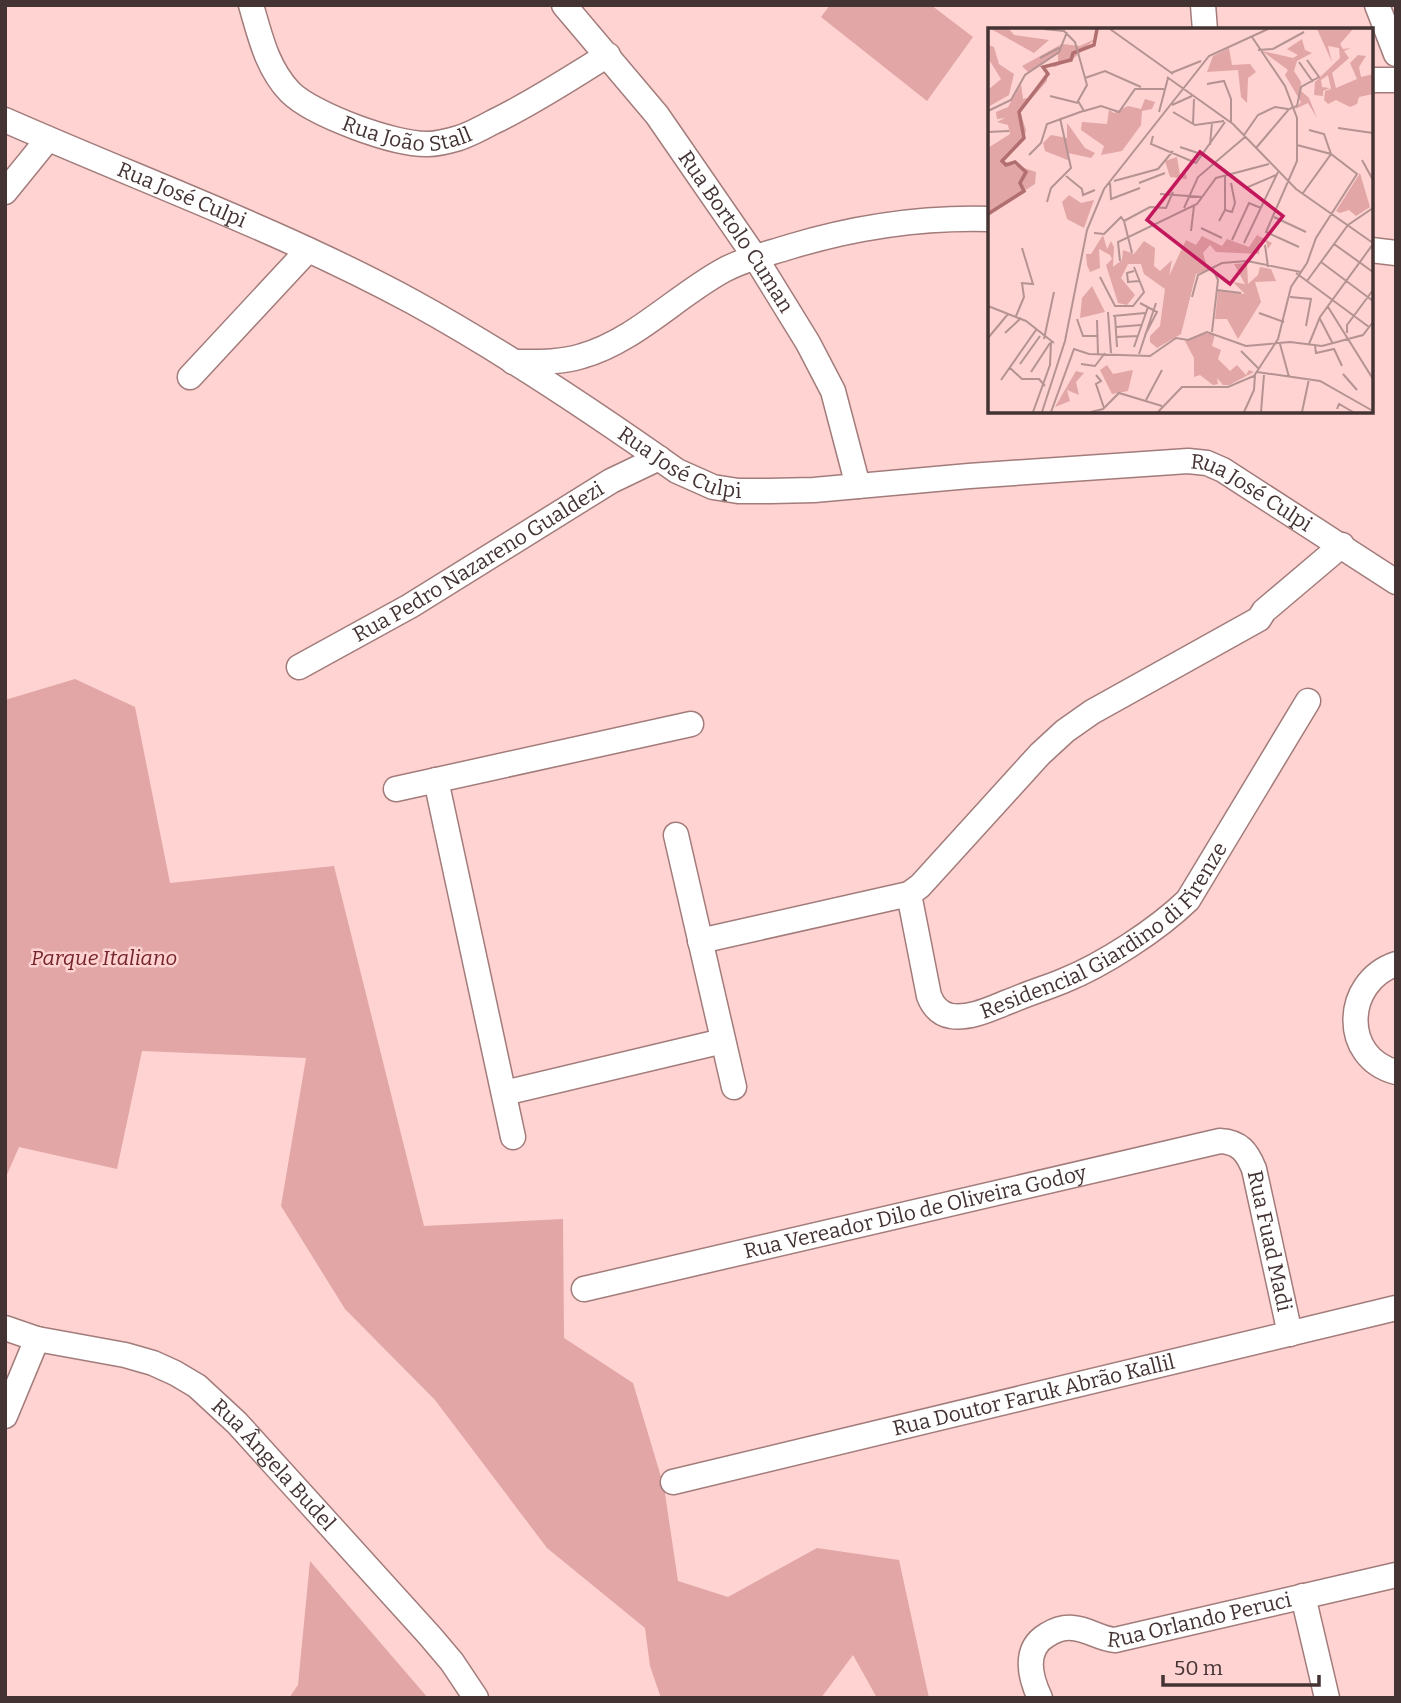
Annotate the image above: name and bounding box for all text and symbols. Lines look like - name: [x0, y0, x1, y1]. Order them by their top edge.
- inset map: [988, 28, 1373, 413]
- street label: Rua João Stall: [338, 110, 476, 157]
- street label: Rua Bortolo Cuman: [673, 146, 799, 318]
- street label: Rua José Culpi: [113, 156, 250, 234]
- street label: Rua José Culpi: [613, 421, 742, 504]
- street label: Rua José Culpi: [1189, 448, 1317, 537]
- street label: Rua Pedro Nazareno Gualdezi: [348, 476, 609, 648]
- street label: Residencial Giardino di Firenze: [977, 837, 1233, 1025]
- park label: Parque Italiano: [31, 945, 177, 971]
- street label: Rua Vereador Dilo de Oliveira Godoy: [741, 1159, 1090, 1264]
- street label: Rua Fuad Madi: [1242, 1168, 1298, 1314]
- street label: Rua Doutor Faruk Abrão Kallil: [890, 1349, 1177, 1442]
- street label: Rua Ângela Budel: [206, 1393, 341, 1536]
- street label: Rua Orlando Peruci: [1106, 1587, 1294, 1654]
- scale bar: [1163, 1644, 1319, 1688]
- text: 50 m: [1174, 1655, 1223, 1681]

